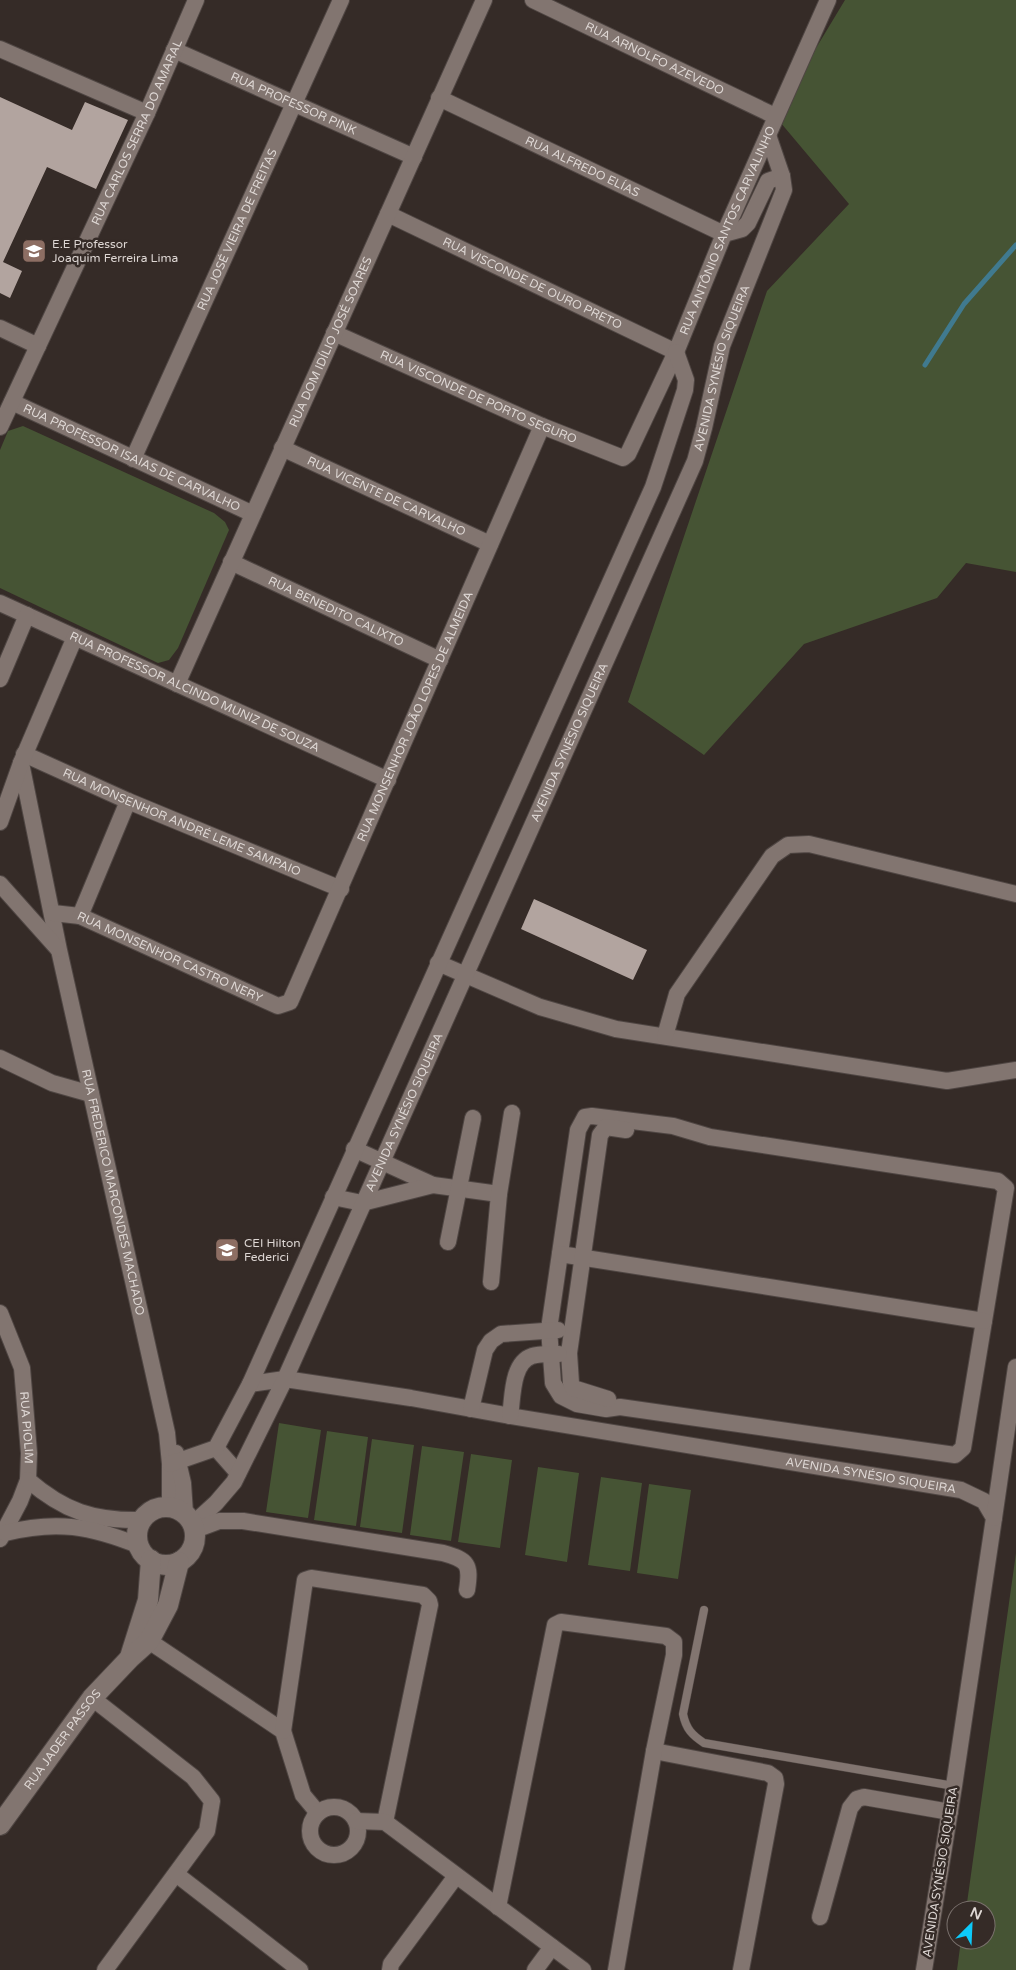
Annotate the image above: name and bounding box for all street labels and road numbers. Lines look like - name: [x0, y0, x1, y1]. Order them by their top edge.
- street label: RUA ARNOLFO AZEVEDO: [583, 19, 727, 98]
- street label: RUA CARLOS SERRA DO AMARAL: [89, 37, 185, 227]
- street label: RUA PROFESSOR PINK: [229, 69, 359, 137]
- street label: RUA ANTÔNIO SANTOS CARVALINHO: [677, 124, 778, 337]
- street label: RUA ALFREDO ELÍAS: [523, 133, 642, 200]
- street label: RUA JOSÉ VIEIRA DE FREITAS: [194, 146, 280, 313]
- street label: RUA VISCONDE DE OURO PRETO: [440, 234, 624, 332]
- street label: RUA DOM IDÍLIO JOSÉ SOARES: [286, 255, 375, 429]
- street label: AVENIDA SYNÉSIO SIQUEIRA: [691, 283, 753, 453]
- street label: RUA VISCONDE DE PORTO SEGURO: [378, 348, 579, 446]
- street label: RUA PROFESSOR ISAIAS DE CARVALHO: [21, 401, 243, 514]
- street label: RUA VICENTE DE CARVALHO: [305, 454, 468, 539]
- street label: RUA BENEDITO CALIXTO: [266, 573, 406, 649]
- street label: RUA MONSENHOR JOÃO LOPES DE ALMEIDA: [354, 589, 476, 844]
- street label: RUA PROFESSOR ALCINDO MUNIZ DE SOUZA: [67, 629, 322, 755]
- street label: AVENIDA SYNÉSIO SIQUEIRA: [528, 661, 611, 824]
- street label: RUA MONSENHOR ANDRÉ LEME SAMPAIO: [61, 766, 303, 879]
- street label: RUA MONSENHOR CASTRO NERY: [75, 909, 265, 1005]
- street label: AVENIDA SYNÉSIO SIQUEIRA: [363, 1030, 446, 1194]
- street label: RUA FREDERICO MARCONDES MACHADO: [79, 1068, 148, 1317]
- street label: RUA PIOLIM: [17, 1391, 36, 1464]
- street label: AVENIDA SYNÉSIO SIQUEIRA: [784, 1454, 957, 1496]
- street label: RUA JADER PASSOS: [21, 1686, 104, 1792]
- street label: AVENIDA SYNÉSIO SIQUEIRA: [920, 1786, 960, 1958]

